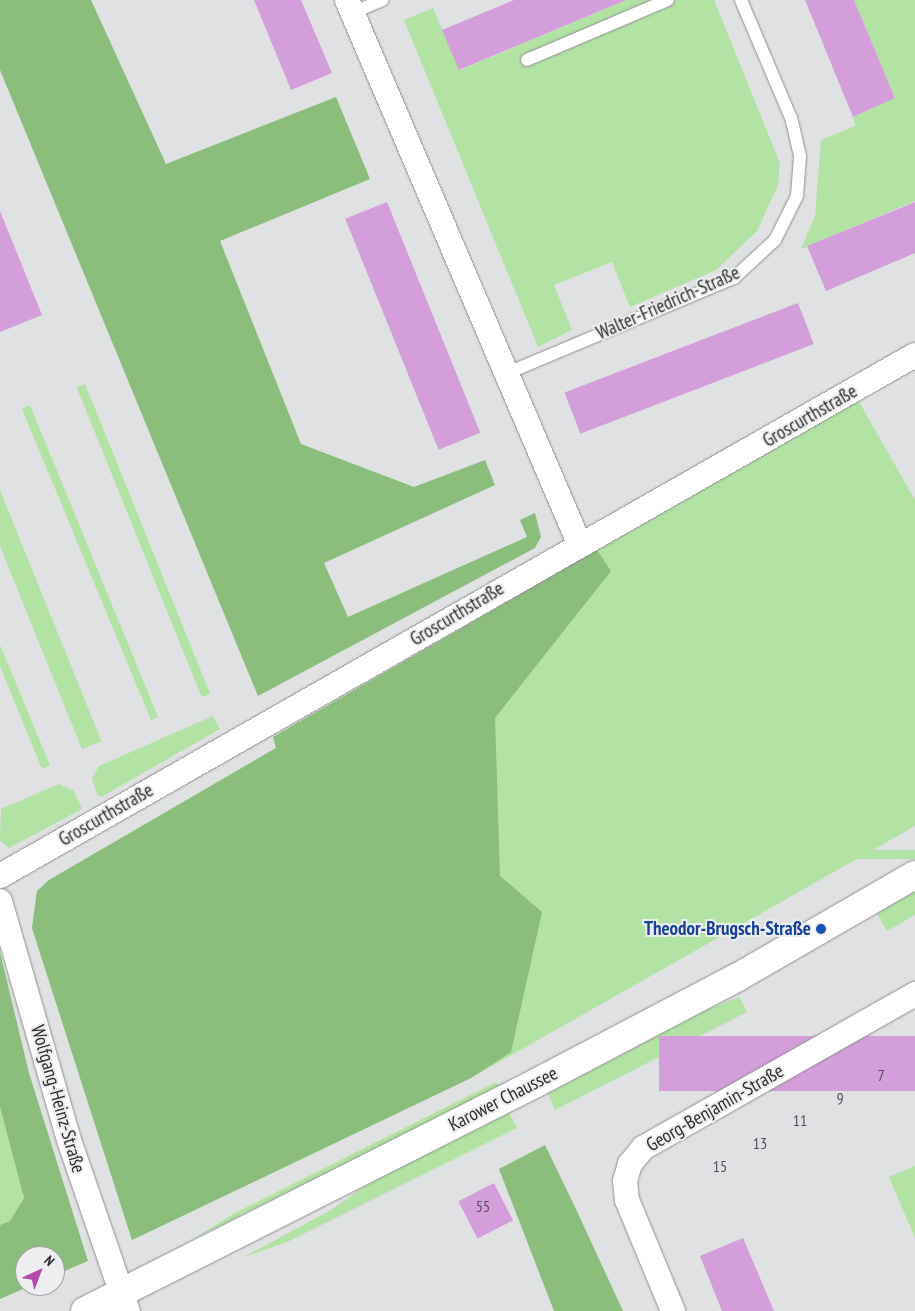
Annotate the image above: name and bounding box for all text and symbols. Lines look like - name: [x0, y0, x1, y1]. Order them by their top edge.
- street label: Walter-Friedrich-Straße: [593, 261, 743, 345]
- street label: Groscurthstraße: [759, 380, 861, 452]
- street label: Groscurthstraße: [406, 577, 508, 651]
- street label: Groscurthstraße: [55, 779, 157, 851]
- place label: Theodor-Brugsch-Straße: [644, 918, 811, 940]
- marker: Theodor-Brugsch-Straße: [815, 923, 827, 935]
- street label: Wolfgang-Heinz-Straße: [26, 1022, 90, 1176]
- street label: Georg-Benjamin-Straße: [642, 1059, 788, 1157]
- street label: Karower Chaussee: [445, 1062, 561, 1136]
- house number: 7: [877, 1065, 885, 1085]
- house number: 9: [836, 1088, 844, 1108]
- house number: 11: [793, 1110, 807, 1130]
- house number: 13: [753, 1133, 767, 1153]
- house number: 15: [713, 1156, 727, 1176]
- house number: 55: [476, 1196, 490, 1216]
- north arrow: [15, 1246, 65, 1296]
- text: N: [41, 1252, 58, 1270]

